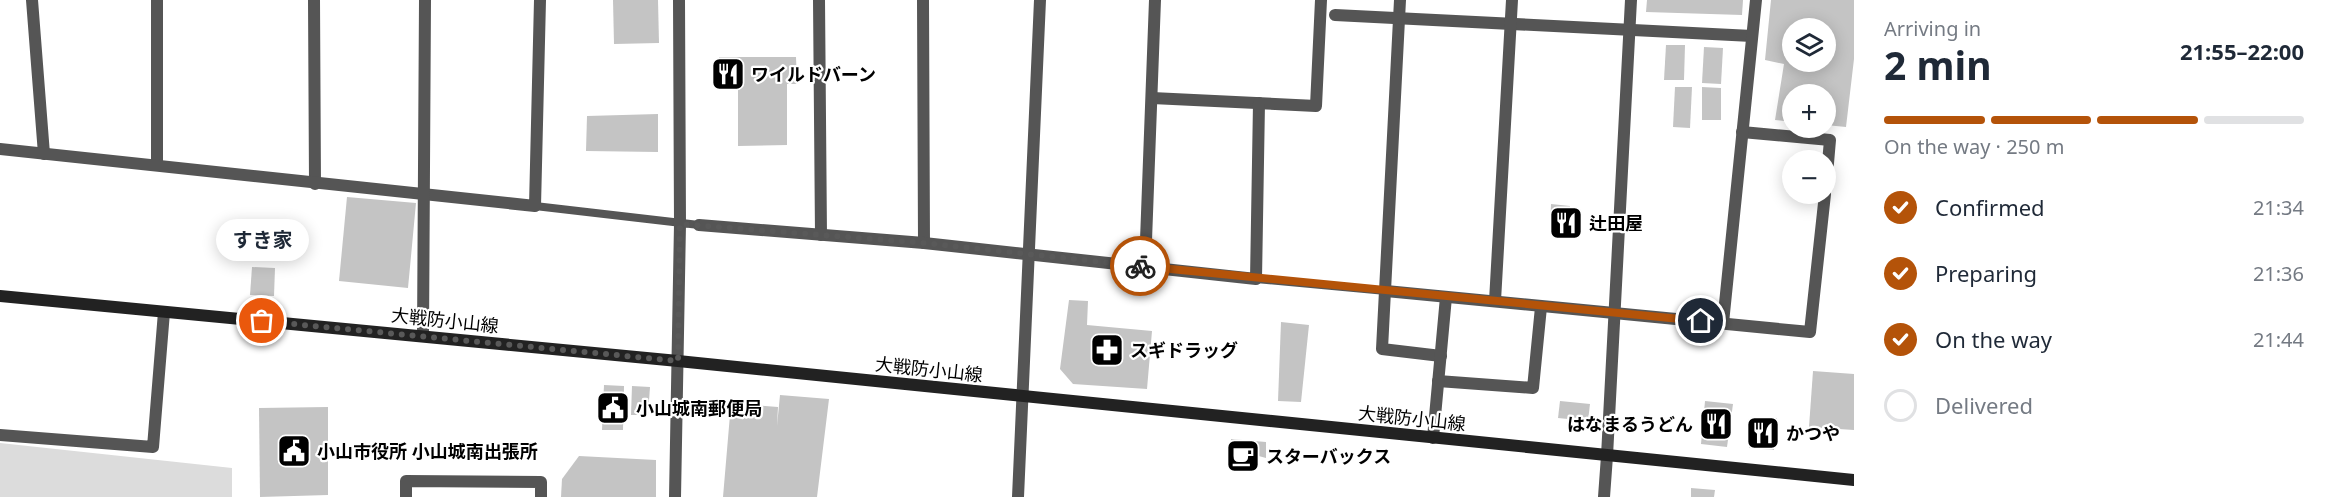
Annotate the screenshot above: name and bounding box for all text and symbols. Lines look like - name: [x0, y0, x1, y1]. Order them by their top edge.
- text: Arriving in: [1884, 15, 1981, 42]
- map controls: [1782, 18, 1836, 204]
- button: layers: [1782, 18, 1836, 72]
- text: 21:55–22:00: [2180, 36, 2304, 66]
- text: 2 min: [1884, 38, 1991, 91]
- restaurant icon: ワイルドバーン: [710, 56, 746, 92]
- place label: ワイルドバーン: [751, 62, 876, 86]
- button: +: [1782, 84, 1836, 138]
- text: On the way · 250 m: [1884, 133, 2064, 160]
- button: −: [1782, 150, 1836, 204]
- icon: check: [1884, 191, 1917, 224]
- text: Confirmed: [1935, 192, 2045, 222]
- text: 21:34: [2253, 194, 2304, 221]
- restaurant icon: 辻田屋: [1548, 205, 1584, 241]
- place label: 辻田屋: [1589, 211, 1643, 235]
- callout: すき家: [216, 219, 308, 261]
- text: すき家: [233, 226, 293, 253]
- courier: [1110, 236, 1170, 296]
- icon: bike: [1124, 250, 1157, 283]
- icon: check: [1884, 257, 1917, 290]
- text: Preparing: [1935, 258, 2037, 288]
- text: 21:36: [2253, 260, 2304, 287]
- pin: [236, 295, 287, 346]
- pin: [1675, 295, 1726, 346]
- street label: 大戦防小山線: [390, 302, 500, 338]
- icon: bag: [245, 304, 278, 337]
- icon: home: [1684, 304, 1717, 337]
- icon: check: [1884, 323, 1917, 356]
- text: On the way: [1935, 324, 2052, 354]
- text: 21:44: [2253, 326, 2304, 353]
- pharmacy icon: スギドラッグ: [1089, 332, 1125, 368]
- place label: スギドラッグ: [1130, 338, 1238, 362]
- street label: 大戦防小山線: [874, 351, 984, 387]
- public building icon: 小山城南郵便局: [595, 390, 631, 426]
- text: Delivered: [1935, 390, 2033, 420]
- place label: 小山城南郵便局: [636, 396, 762, 420]
- street label: 大戦防小山線: [1357, 400, 1467, 436]
- restaurant icon: はなまるうどん: [1698, 406, 1734, 442]
- place label: はなまるうどん: [1567, 412, 1693, 436]
- restaurant icon: かつや: [1745, 415, 1781, 451]
- place label: かつや: [1786, 421, 1840, 445]
- public building icon: 小山市役所 小山城南出張所: [276, 433, 312, 469]
- cafe icon: スターバックス: [1225, 438, 1261, 474]
- place label: 小山市役所 小山城南出張所: [317, 439, 538, 463]
- place label: スターバックス: [1266, 444, 1391, 468]

